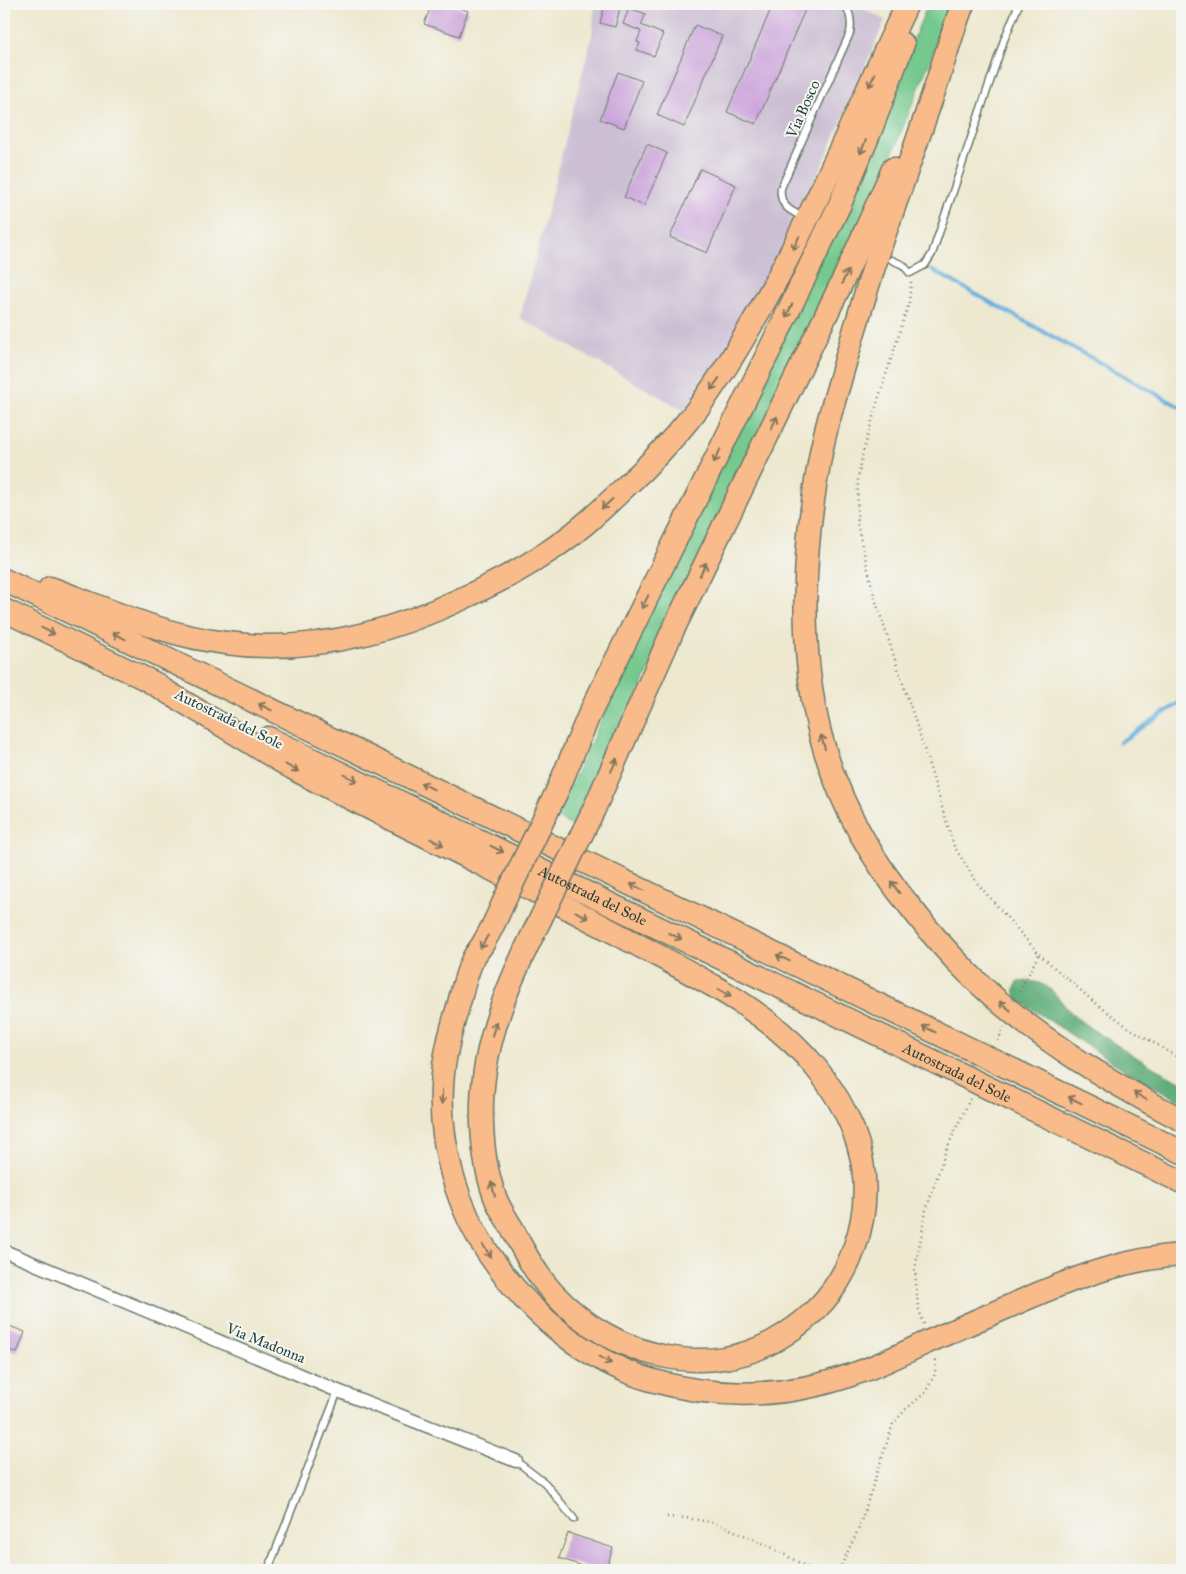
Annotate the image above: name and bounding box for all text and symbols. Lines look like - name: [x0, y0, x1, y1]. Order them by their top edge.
- one-way arrow: [867, 72, 876, 87]
- street label: Via Bosco: [782, 77, 824, 142]
- one-way arrow: [858, 139, 868, 154]
- one-way arrow: [791, 235, 800, 250]
- one-way arrow: [841, 270, 850, 285]
- one-way arrow: [783, 303, 793, 318]
- one-way arrow: [710, 377, 720, 391]
- one-way arrow: [770, 416, 779, 431]
- one-way arrow: [711, 449, 721, 464]
- one-way arrow: [600, 498, 613, 510]
- one-way arrow: [699, 562, 708, 577]
- one-way arrow: [640, 594, 649, 609]
- one-way arrow: [40, 626, 55, 636]
- one-way arrow: [112, 631, 127, 640]
- street label: Autostrada del Sole: [171, 685, 286, 753]
- one-way arrow: [258, 702, 273, 712]
- one-way arrow: [817, 735, 827, 751]
- one-way arrow: [609, 758, 619, 773]
- one-way arrow: [285, 763, 299, 773]
- one-way arrow: [343, 774, 358, 784]
- one-way arrow: [420, 781, 435, 790]
- one-way arrow: [429, 837, 444, 847]
- one-way arrow: [490, 845, 505, 855]
- street label: Autostrada del Sole: [535, 861, 650, 930]
- one-way arrow: [889, 881, 900, 894]
- one-way arrow: [630, 882, 645, 892]
- one-way arrow: [574, 911, 589, 920]
- one-way arrow: [667, 931, 682, 941]
- one-way arrow: [478, 935, 488, 949]
- one-way arrow: [776, 953, 791, 962]
- one-way arrow: [717, 989, 731, 999]
- one-way arrow: [999, 1000, 1012, 1011]
- one-way arrow: [490, 1022, 500, 1038]
- one-way arrow: [922, 1024, 937, 1033]
- street label: Autostrada del Sole: [899, 1038, 1014, 1107]
- one-way arrow: [437, 1089, 447, 1105]
- one-way arrow: [1132, 1091, 1147, 1101]
- one-way arrow: [1068, 1095, 1083, 1105]
- one-way arrow: [488, 1182, 497, 1198]
- one-way arrow: [482, 1244, 492, 1258]
- street label: Via Madonna: [223, 1319, 309, 1367]
- one-way arrow: [597, 1355, 612, 1365]

